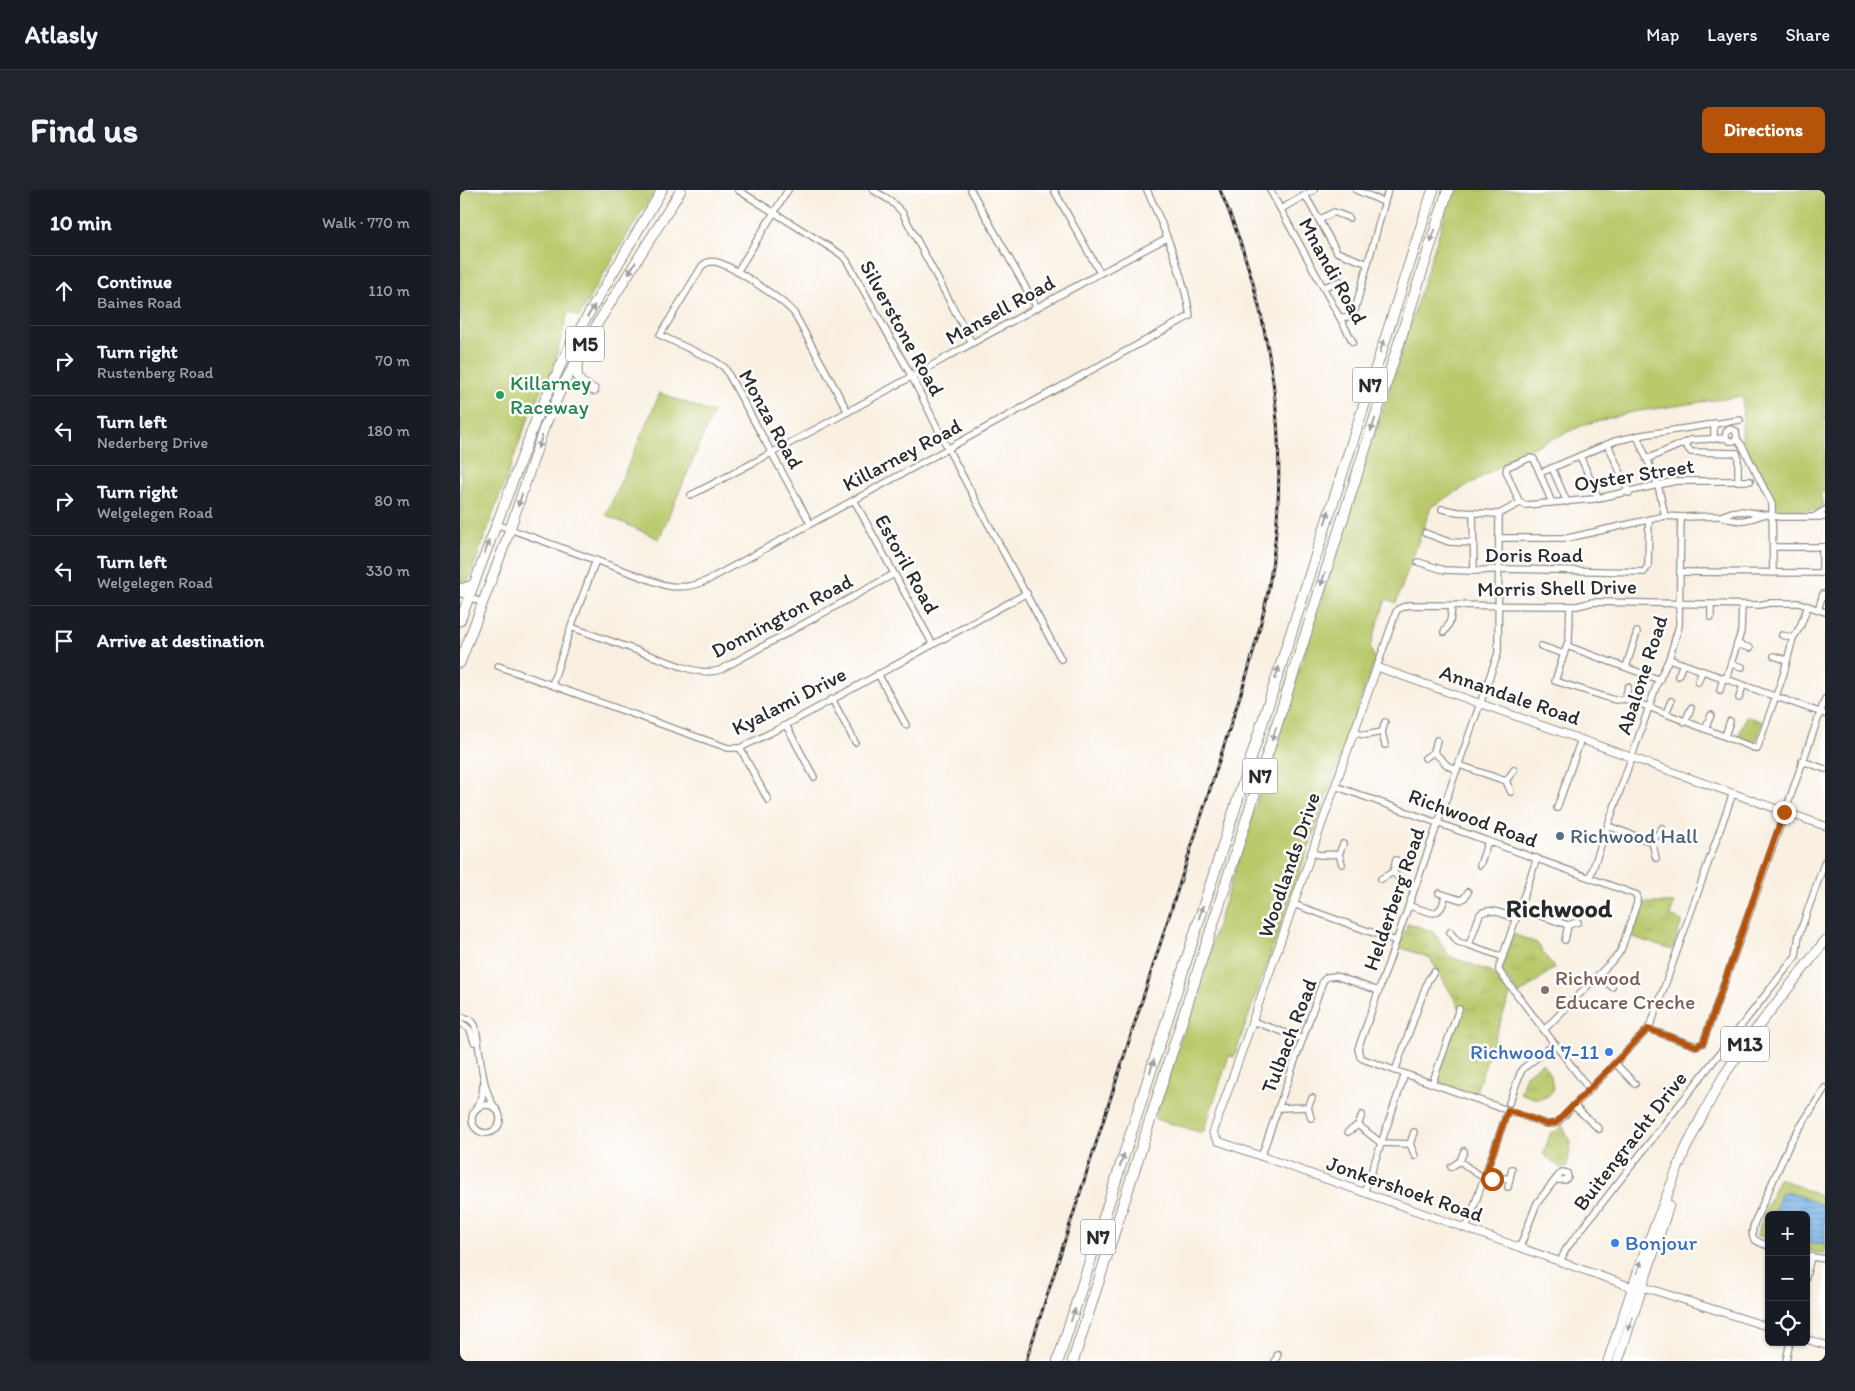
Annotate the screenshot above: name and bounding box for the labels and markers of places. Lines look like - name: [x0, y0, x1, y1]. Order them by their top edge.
- place label: Killarney Raceway: [510, 370, 591, 419]
- marker: Killarney Raceway: [494, 389, 506, 401]
- place label: Richwood Hall: [1570, 823, 1698, 848]
- marker: Richwood Hall: [1554, 830, 1566, 842]
- place label: Richwood Educare Creche: [1555, 965, 1695, 1014]
- marker: Richwood Educare Creche: [1539, 984, 1551, 996]
- place label: Richwood 7-11: [1470, 1039, 1599, 1064]
- marker: Richwood 7-11: [1603, 1046, 1615, 1058]
- place label: Bonjour: [1625, 1230, 1698, 1255]
- marker: Bonjour: [1609, 1237, 1621, 1249]

